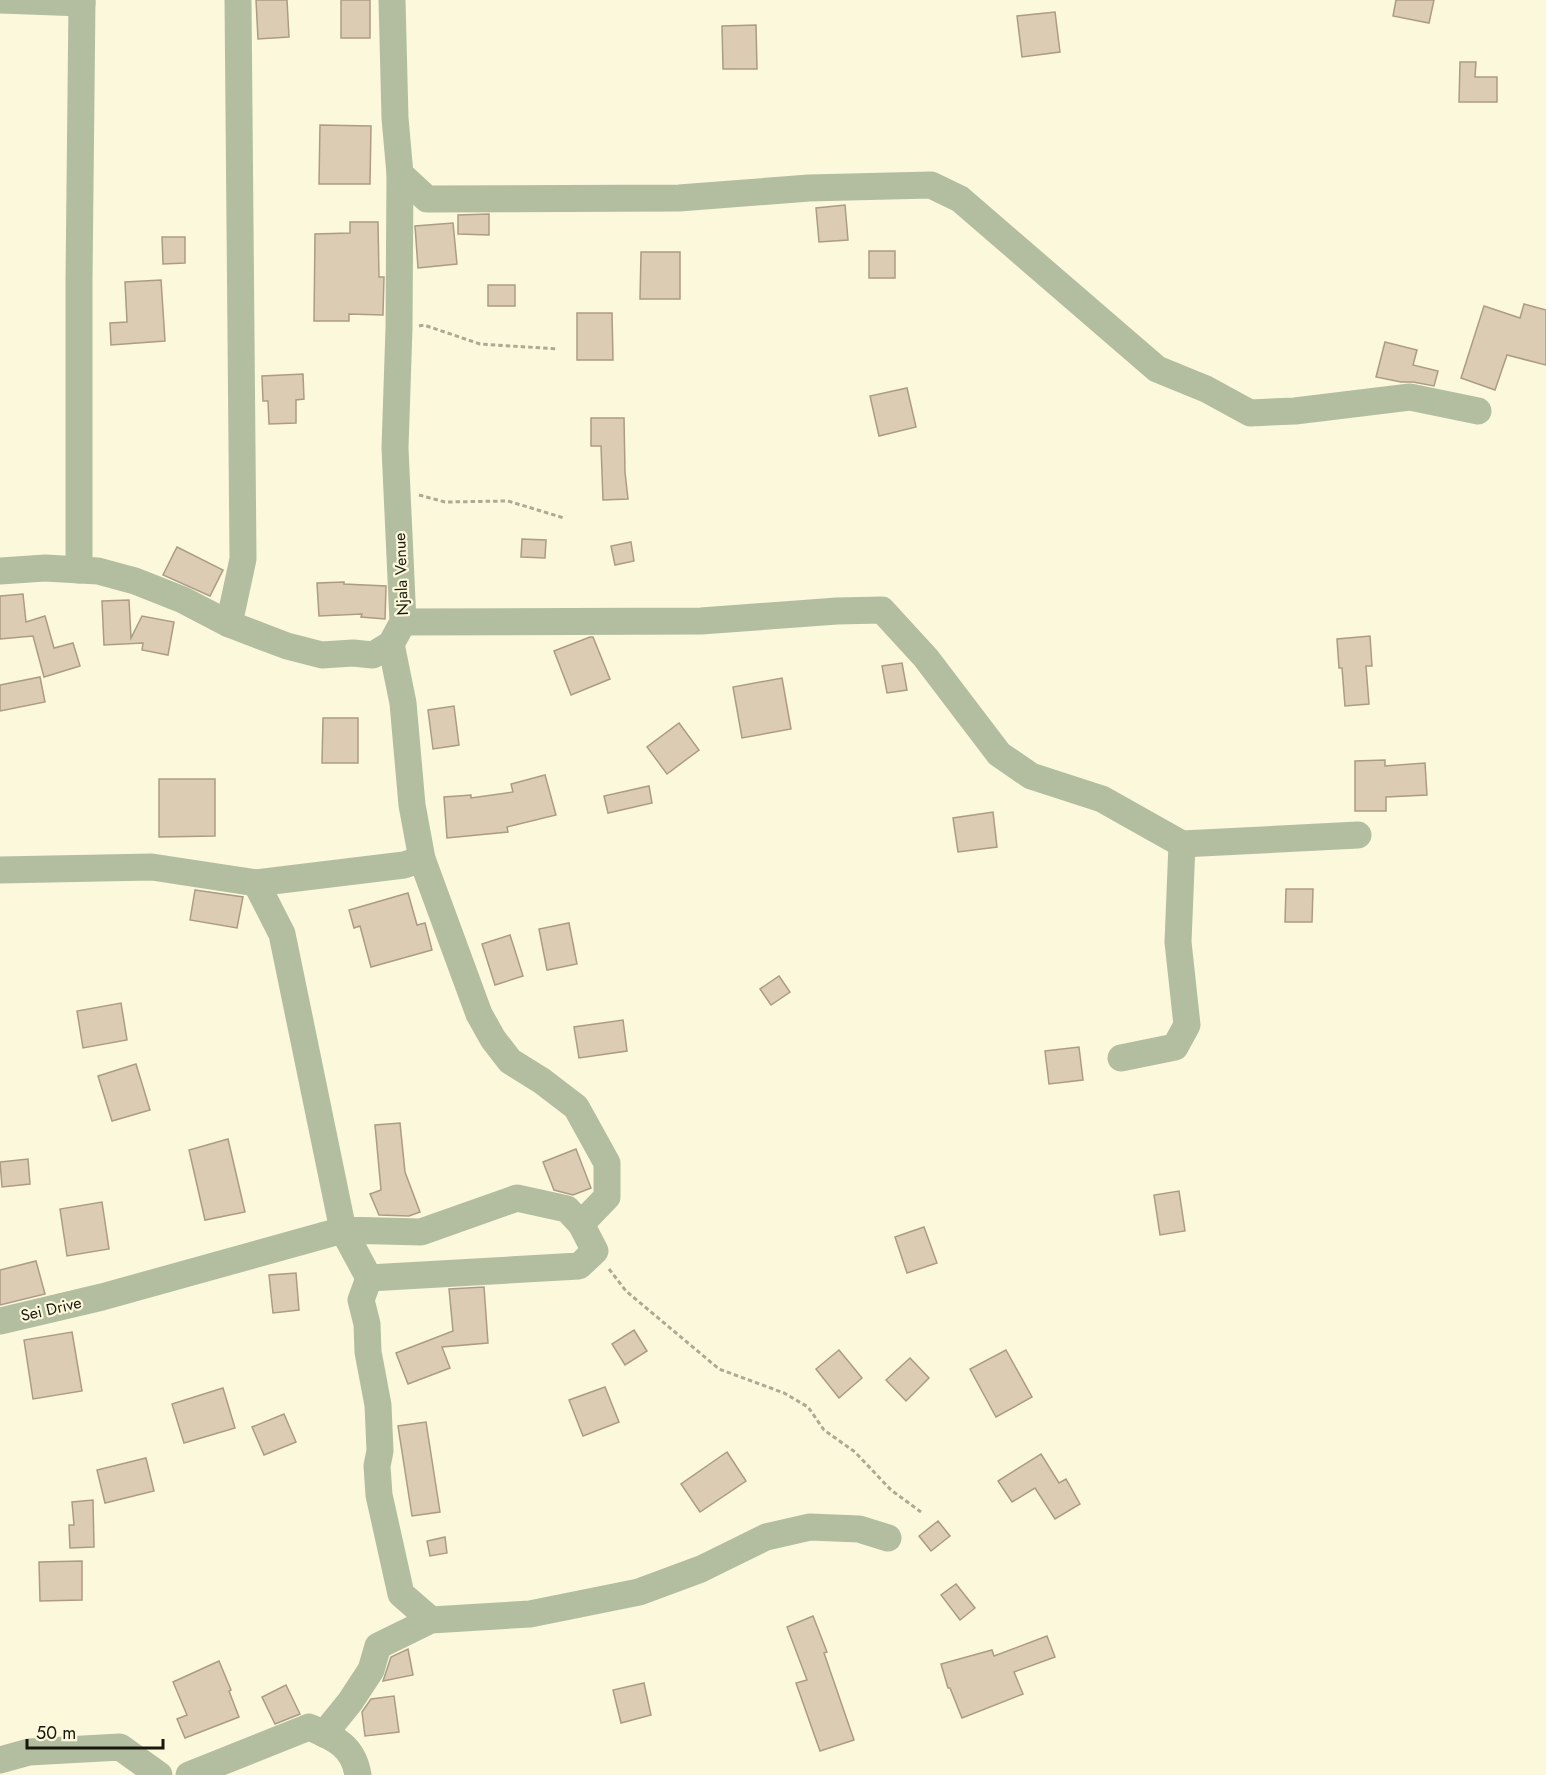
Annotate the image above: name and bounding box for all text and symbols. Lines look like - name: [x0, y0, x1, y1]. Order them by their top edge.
- street label: Njala Venue: [388, 532, 414, 616]
- street label: Sei Drive: [18, 1291, 84, 1327]
- scale bar: [27, 1712, 164, 1750]
- text: 50 m: [36, 1720, 76, 1746]

